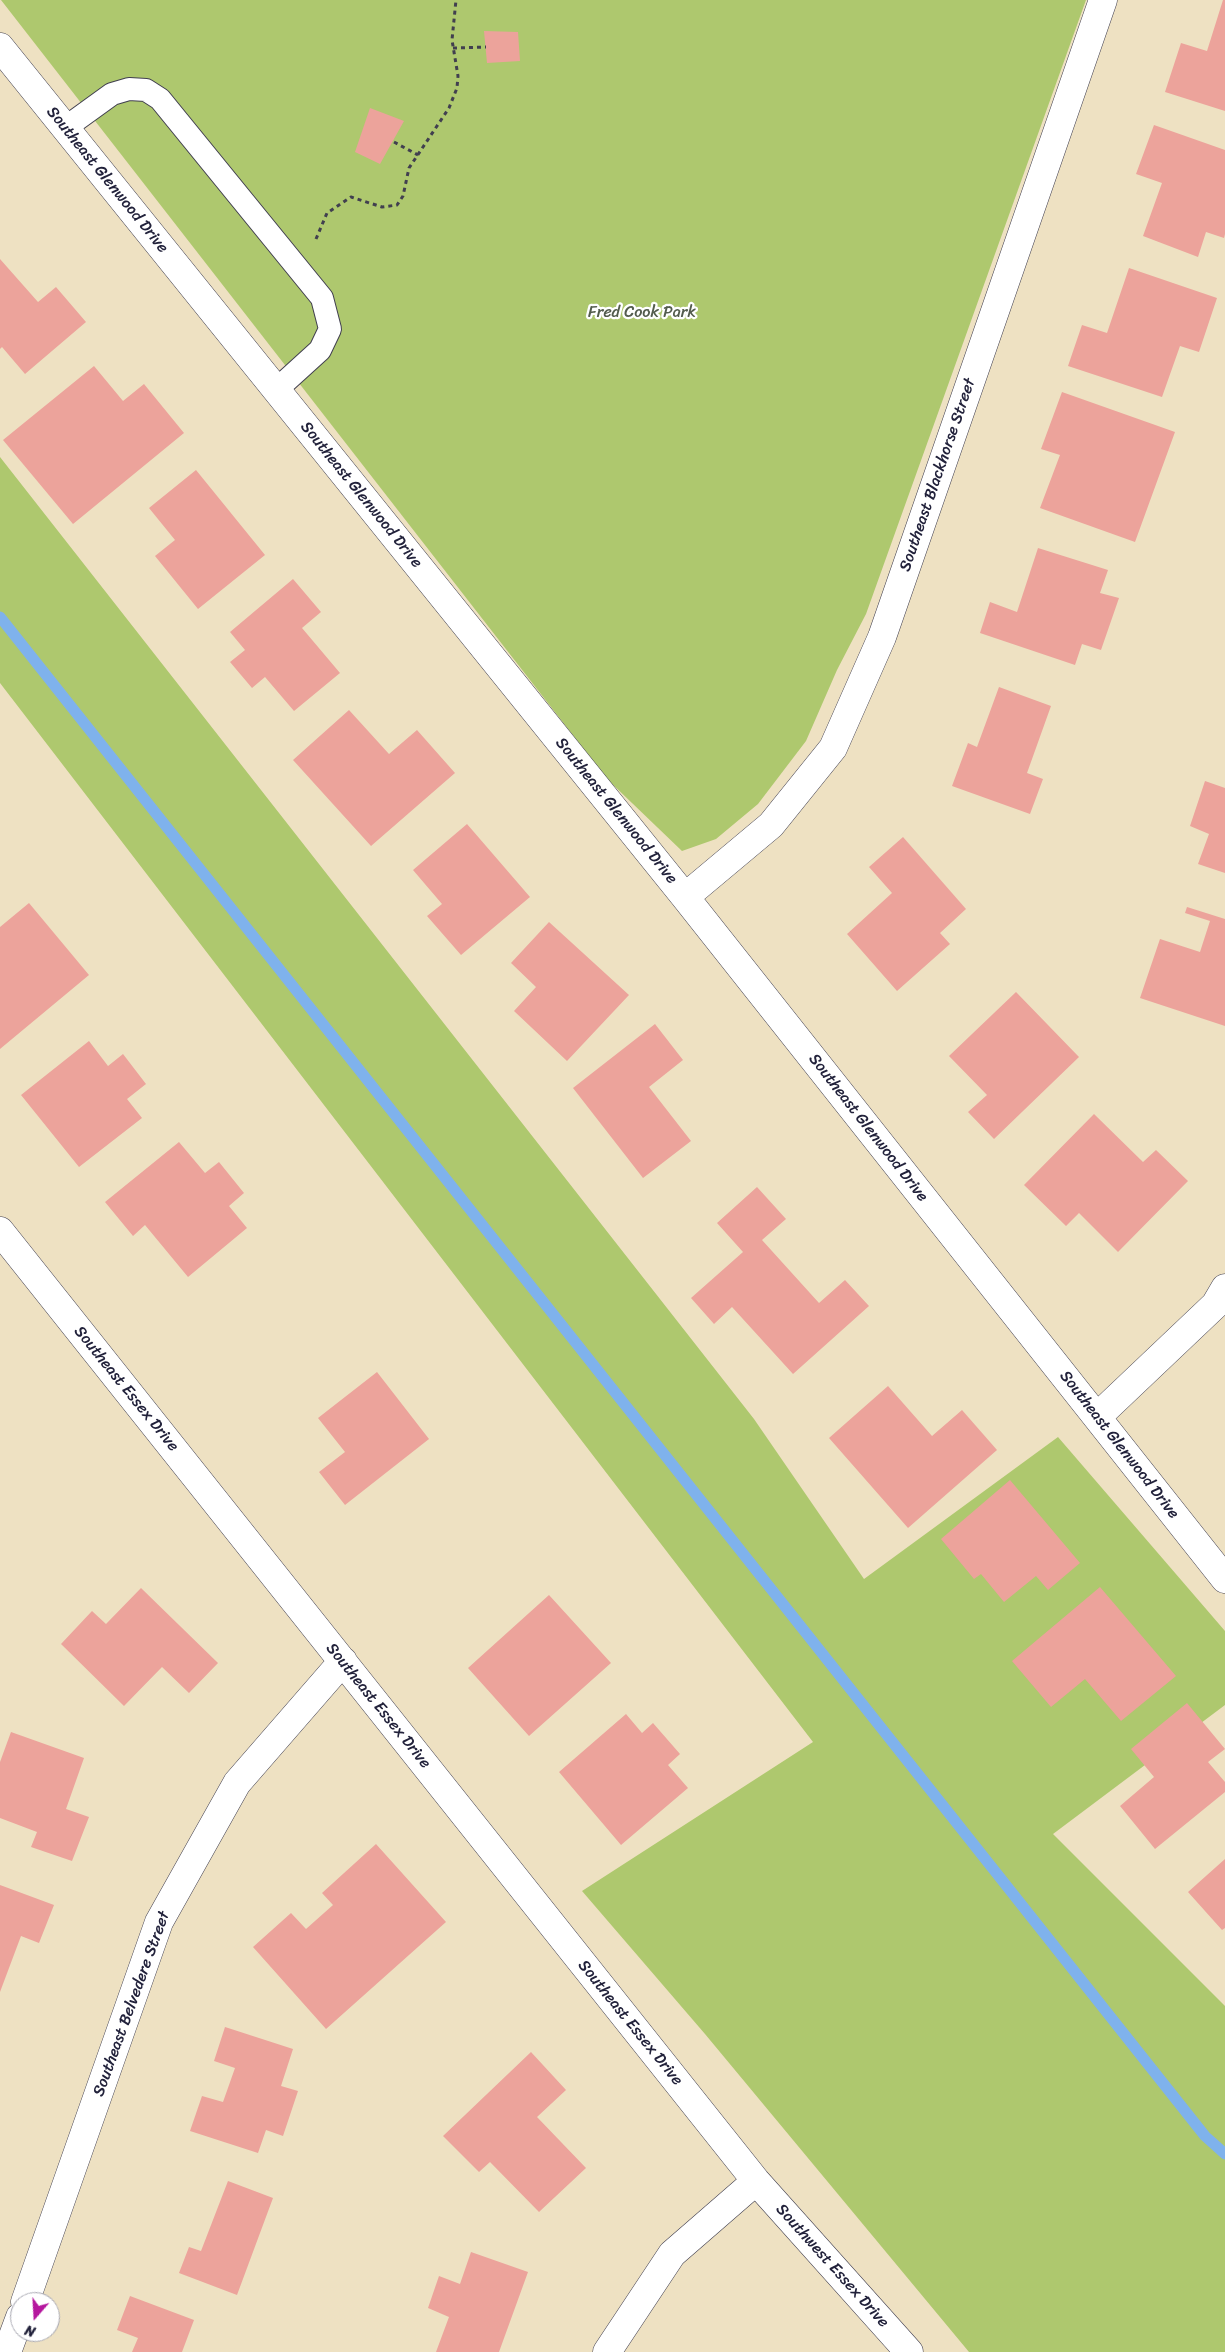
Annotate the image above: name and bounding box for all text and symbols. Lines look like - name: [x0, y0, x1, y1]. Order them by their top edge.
- street label: Southeast Glenwood Drive: [42, 103, 172, 257]
- park label: Fred Cook Park: [588, 303, 696, 323]
- street label: Southeast Blackhorse Street: [896, 376, 980, 574]
- street label: Southeast Glenwood Drive: [296, 418, 426, 572]
- street label: Southeast Glenwood Drive: [551, 734, 681, 888]
- street label: Southeast Glenwood Drive: [804, 1050, 932, 1206]
- street label: Southeast Essex Drive: [69, 1322, 183, 1456]
- street label: Southeast Glenwood Drive: [1055, 1367, 1183, 1523]
- street label: Southeast Essex Drive: [321, 1639, 435, 1773]
- street label: Southeast Belvedere Street: [90, 1909, 174, 2099]
- street label: Southeast Essex Drive: [573, 1956, 687, 2090]
- street label: Southwest Essex Drive: [771, 2200, 893, 2332]
- north arrow: [10, 2292, 60, 2342]
- text: N: [22, 2317, 39, 2344]

